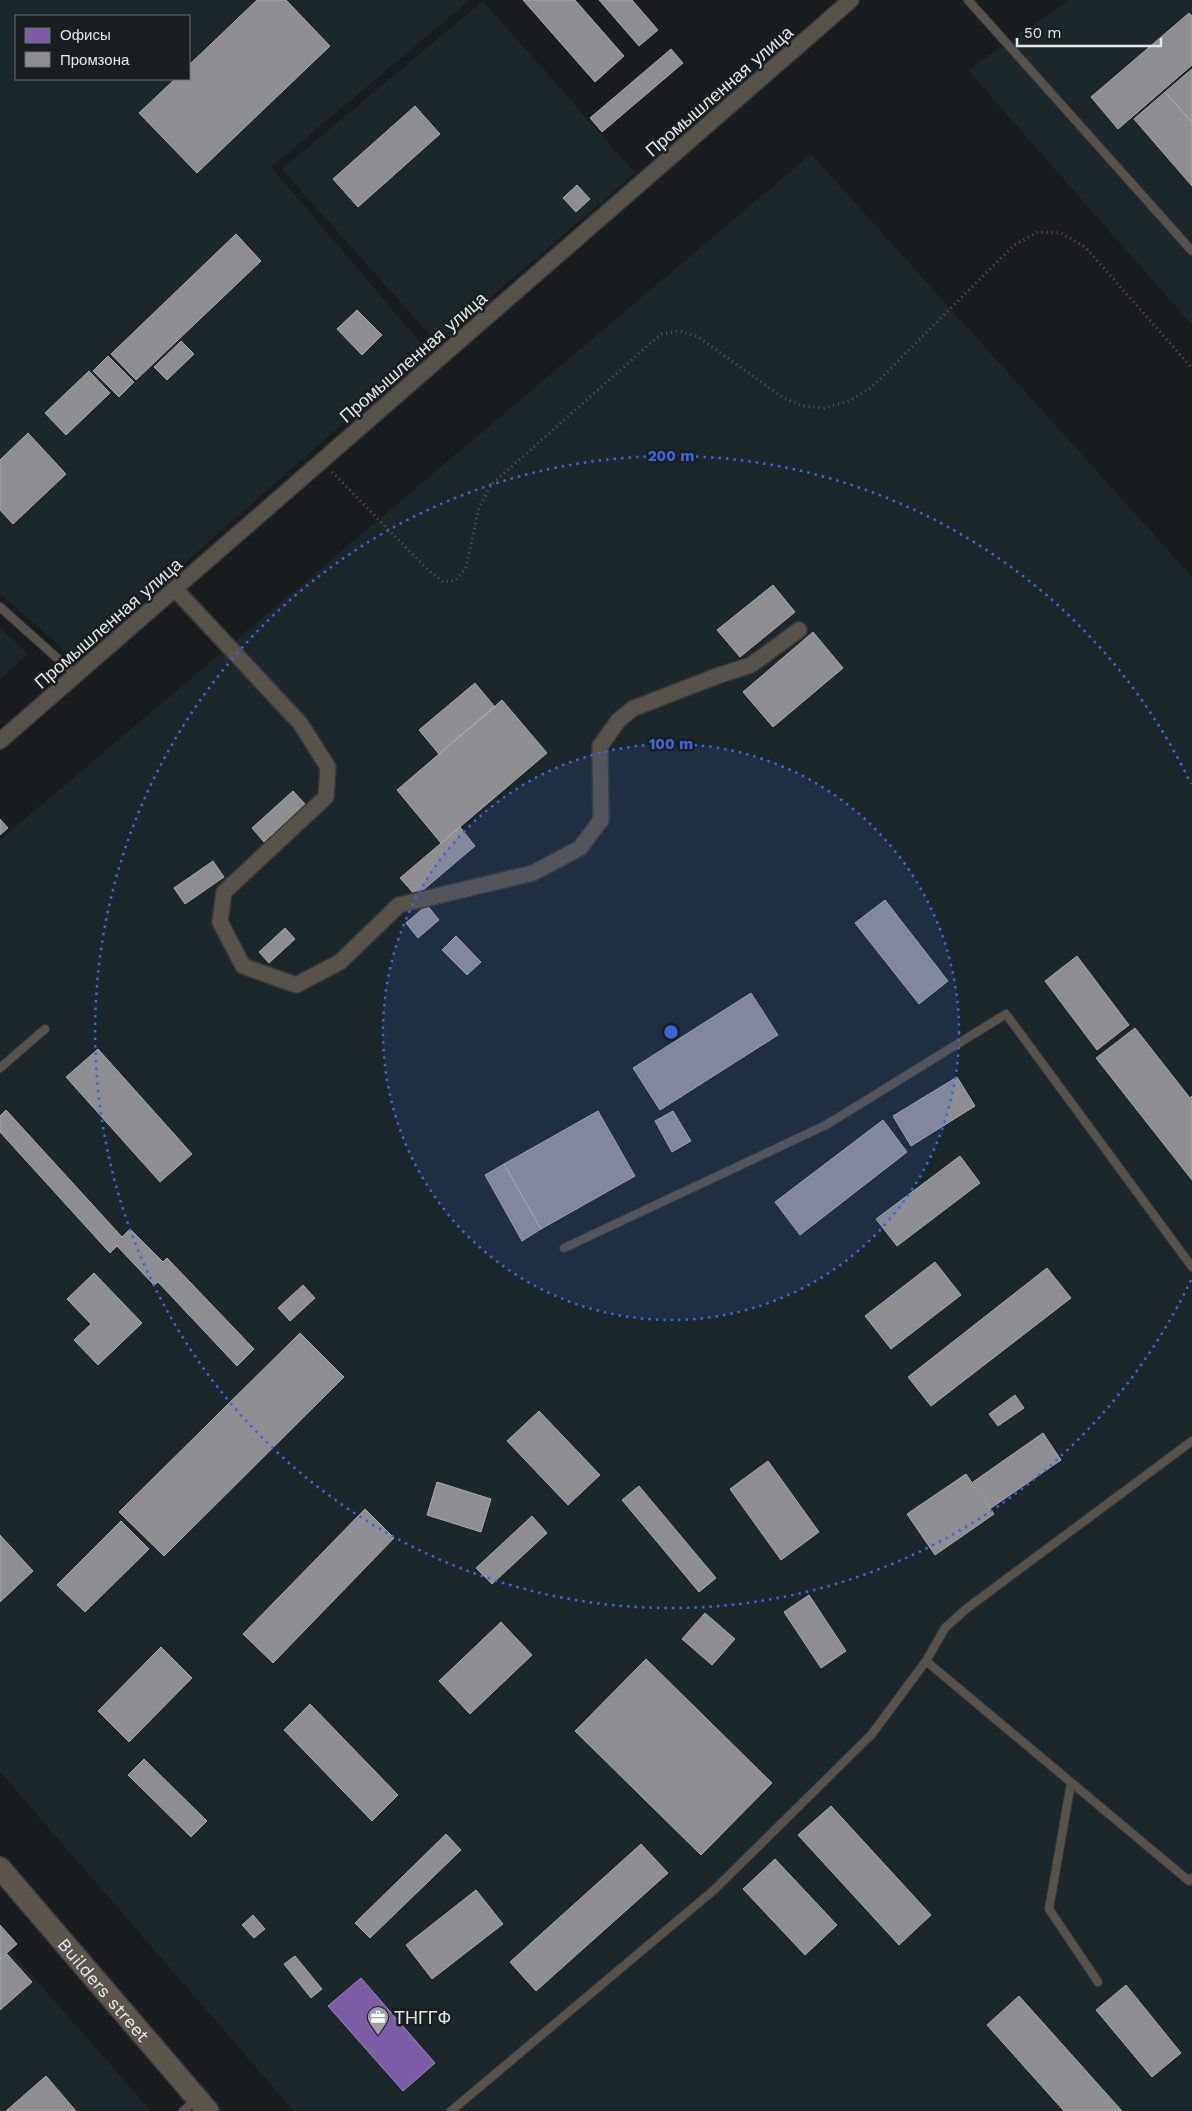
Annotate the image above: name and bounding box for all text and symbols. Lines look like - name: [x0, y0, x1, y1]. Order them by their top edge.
- legend: [15, 15, 190, 80]
- scale bar: [1017, 15, 1161, 47]
- street label: Промышленная улица: [641, 21, 798, 161]
- text: 50 m: [1024, 24, 1061, 42]
- text: Офисы: [60, 26, 111, 44]
- text: Промзона: [60, 51, 130, 69]
- street label: Промышленная улица: [335, 287, 492, 427]
- text: 200 m: [648, 447, 694, 465]
- street label: Промышленная улица: [30, 553, 187, 693]
- text: 100 m: [649, 735, 693, 753]
- centre of rings: [662, 1023, 680, 1041]
- street label: Builders street: [54, 1933, 154, 2046]
- office icon: ТНГГФ: [366, 2005, 390, 2036]
- place label: ТНГГФ: [394, 2007, 451, 2028]

